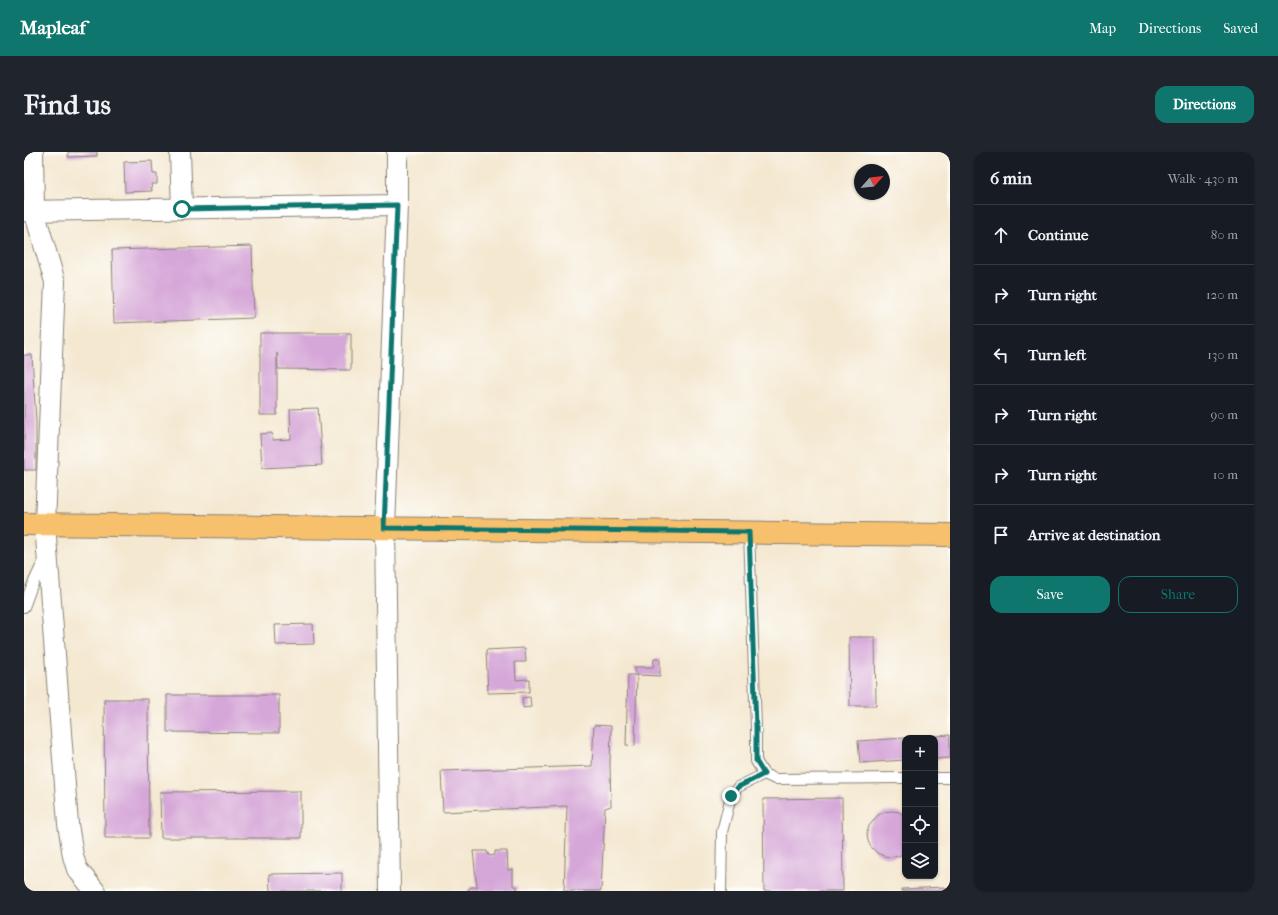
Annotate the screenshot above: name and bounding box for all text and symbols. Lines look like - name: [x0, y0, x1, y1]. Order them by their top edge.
- text: Mapleaf: [20, 17, 86, 39]
- text: Map: [1089, 20, 1116, 37]
- text: Directions: [1138, 20, 1201, 37]
- text: Saved: [1223, 20, 1258, 37]
- button: Directions: [1155, 86, 1254, 123]
- text: Find us: [24, 88, 111, 121]
- north arrow: [854, 164, 890, 200]
- text: 6 min: [990, 168, 1032, 188]
- text: Walk · 430 m: [1168, 171, 1238, 186]
- route start: [173, 200, 191, 218]
- icon: ahead: [990, 224, 1012, 246]
- text: Continue: [1028, 226, 1088, 244]
- text: 80 m: [1211, 227, 1238, 242]
- icon: right: [990, 284, 1012, 306]
- text: Turn right: [1028, 286, 1097, 304]
- text: 120 m: [1206, 287, 1238, 302]
- icon: left: [990, 344, 1012, 366]
- text: Turn left: [1028, 346, 1086, 364]
- text: 130 m: [1207, 347, 1238, 362]
- icon: right: [990, 404, 1012, 426]
- text: Turn right: [1028, 406, 1097, 424]
- text: 90 m: [1210, 407, 1238, 422]
- icon: right: [990, 464, 1012, 486]
- text: Turn right: [1028, 466, 1097, 484]
- text: 10 m: [1213, 467, 1238, 482]
- icon: arrive: [990, 524, 1012, 546]
- text: Arrive at destination: [1028, 526, 1160, 544]
- button: Save: [990, 576, 1110, 613]
- button: Share: [1118, 576, 1238, 613]
- map controls: [902, 735, 938, 879]
- button: +: [902, 735, 938, 771]
- button: −: [902, 771, 938, 807]
- route end: [722, 787, 740, 805]
- button: locate: [902, 807, 938, 843]
- button: layers: [902, 843, 938, 879]

